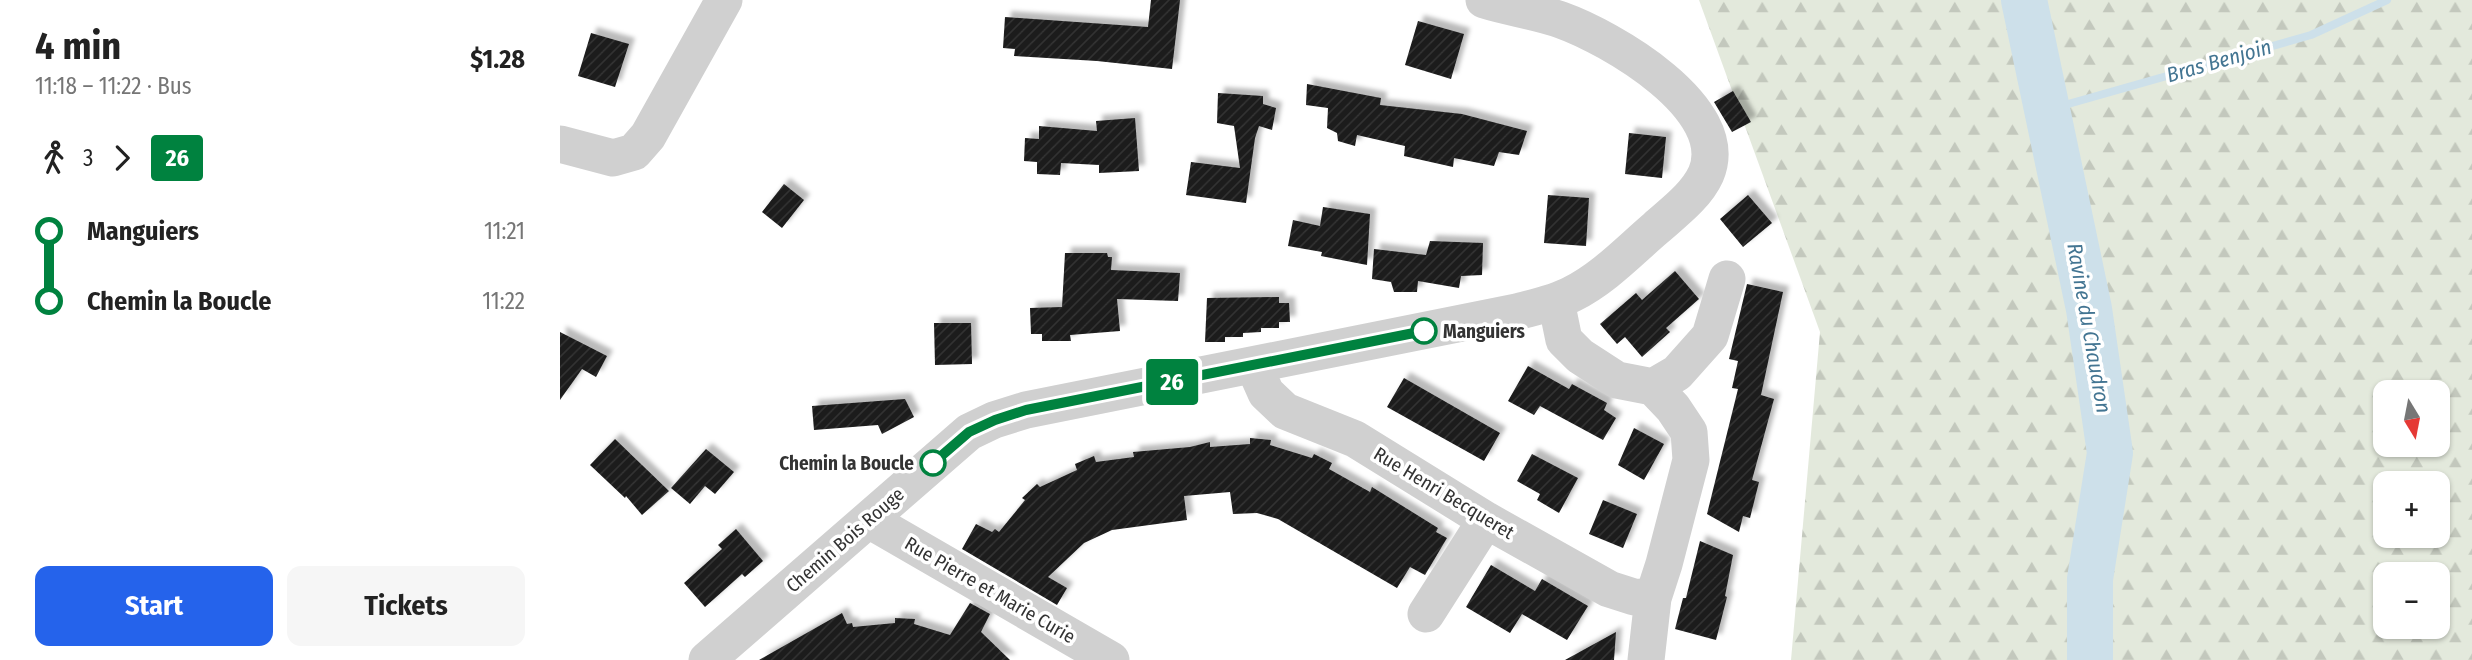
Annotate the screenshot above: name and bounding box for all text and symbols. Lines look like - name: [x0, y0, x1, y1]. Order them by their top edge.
- text: 4 min: [35, 23, 121, 69]
- water label: Bras Benjoin: [2164, 34, 2274, 88]
- text: $1.28: [470, 44, 525, 75]
- text: 11:18 – 11:22 · Bus: [35, 72, 192, 100]
- icon: walk: [35, 139, 73, 177]
- icon: forward: [103, 139, 141, 177]
- text: 3: [83, 144, 93, 172]
- text: 26: [165, 144, 189, 172]
- text: Manguiers: [87, 216, 199, 247]
- text: 11:21: [484, 217, 525, 245]
- water label: Ravine du Chaudron: [2061, 241, 2117, 415]
- text: Chemin la Boucle: [87, 286, 271, 317]
- text: 11:22: [482, 287, 525, 315]
- marker: Manguiers: [1411, 318, 1437, 344]
- place label: Manguiers: [1443, 320, 1526, 343]
- line badge: 26: [1140, 359, 1204, 405]
- text: 26: [1160, 368, 1184, 396]
- north arrow: [2373, 380, 2450, 457]
- map controls: [2373, 380, 2450, 639]
- street label: Rue Henri Becqueret: [1370, 442, 1519, 544]
- marker: Chemin la Boucle: [920, 450, 946, 476]
- place label: Chemin la Boucle: [779, 452, 914, 475]
- button: +: [2373, 471, 2450, 548]
- street label: Chemin Bois Rouge: [781, 483, 909, 597]
- street label: Rue Pierre et Marie Curie: [901, 532, 1079, 648]
- button: −: [2373, 562, 2450, 639]
- button: Start: [35, 566, 273, 646]
- button: Tickets: [287, 566, 525, 646]

